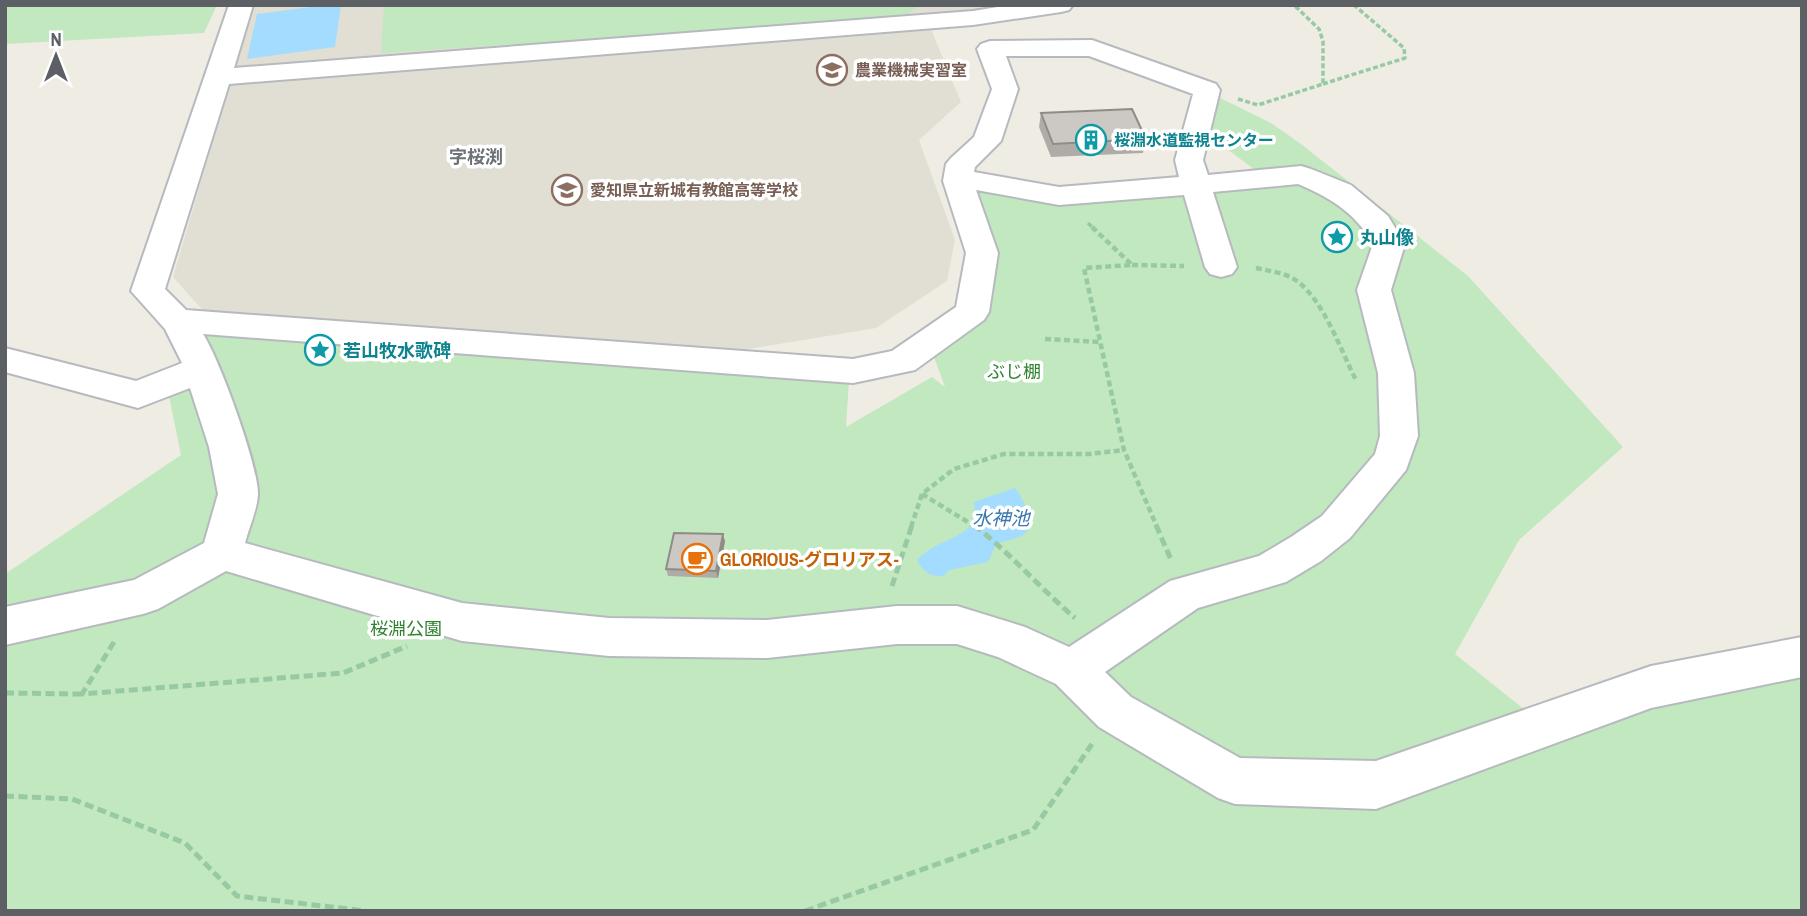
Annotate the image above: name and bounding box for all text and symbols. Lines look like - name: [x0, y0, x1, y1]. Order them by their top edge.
- north arrow: [21, 21, 91, 91]
- text: N: [50, 26, 62, 52]
- school or university icon: 農業機械実習室: [815, 53, 849, 87]
- place label: 農業機械実習室: [855, 59, 967, 81]
- building icon: 桜淵水道監視センター: [1074, 123, 1108, 157]
- place label: 桜淵水道監視センター: [1114, 129, 1274, 151]
- district label: 字桜渕: [449, 144, 503, 169]
- school or university icon: 愛知県立新城有教館高等学校: [550, 173, 584, 207]
- place label: 愛知県立新城有教館高等学校: [590, 179, 798, 201]
- place icon: 丸山像: [1320, 220, 1354, 254]
- place label: 丸山像: [1360, 225, 1414, 250]
- place icon: 若山牧水歌碑: [303, 333, 337, 367]
- place label: 若山牧水歌碑: [343, 338, 451, 363]
- park label: ぶじ棚: [987, 359, 1041, 384]
- water label: 水神池: [972, 505, 1031, 531]
- cafe icon: GLORIOUS-グロリアス-: [680, 542, 714, 576]
- place label: GLORIOUS-グロリアス-: [720, 547, 899, 572]
- park label: 桜淵公園: [370, 616, 442, 641]

